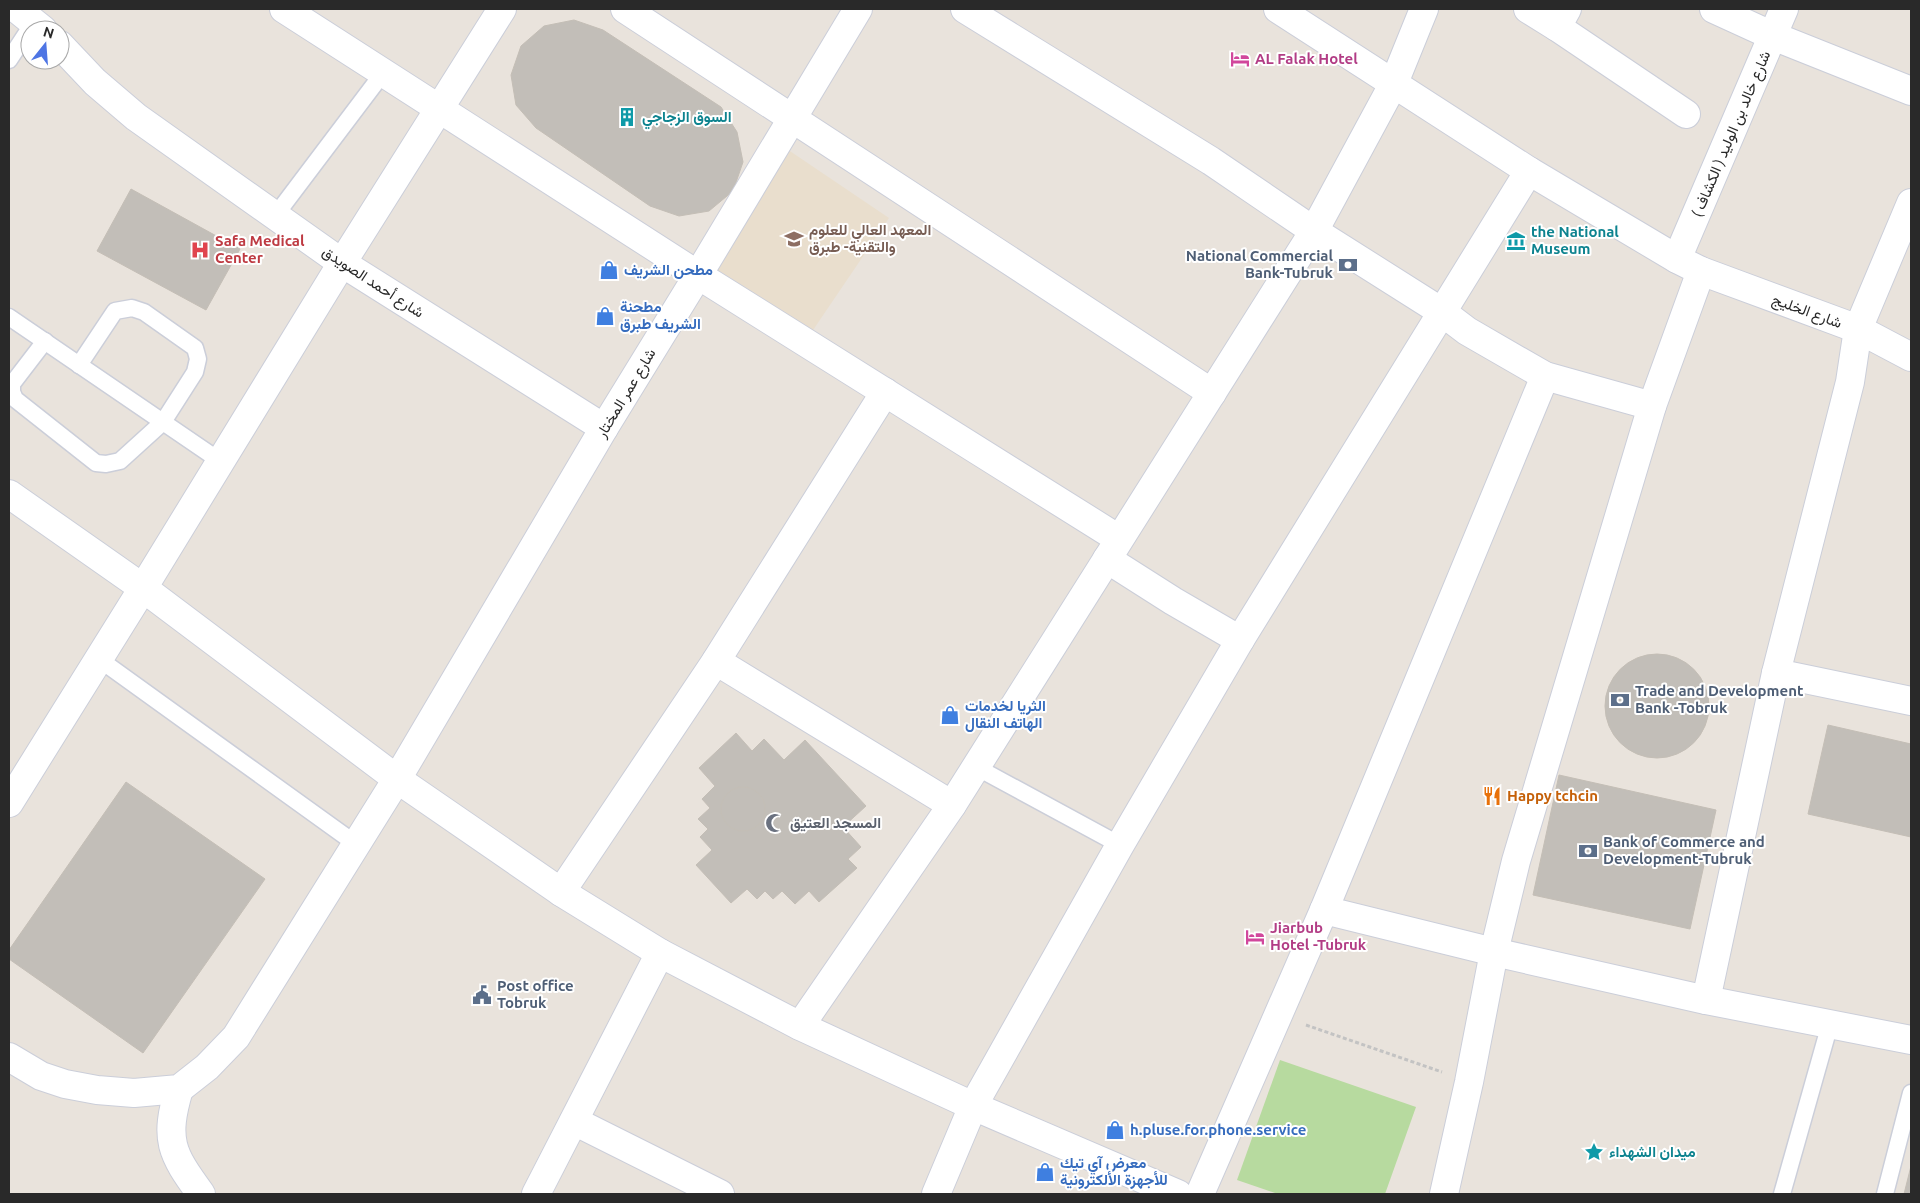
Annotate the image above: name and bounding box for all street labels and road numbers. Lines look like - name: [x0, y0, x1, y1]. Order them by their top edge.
- street label: شارع خالد بن الوليد ( الكشاف ): [1688, 48, 1776, 221]
- street label: شارع أحمد الصويدق: [318, 242, 427, 323]
- street label: شارع الخليج: [1769, 290, 1845, 334]
- street label: شارع عمر المختار: [592, 345, 661, 443]

